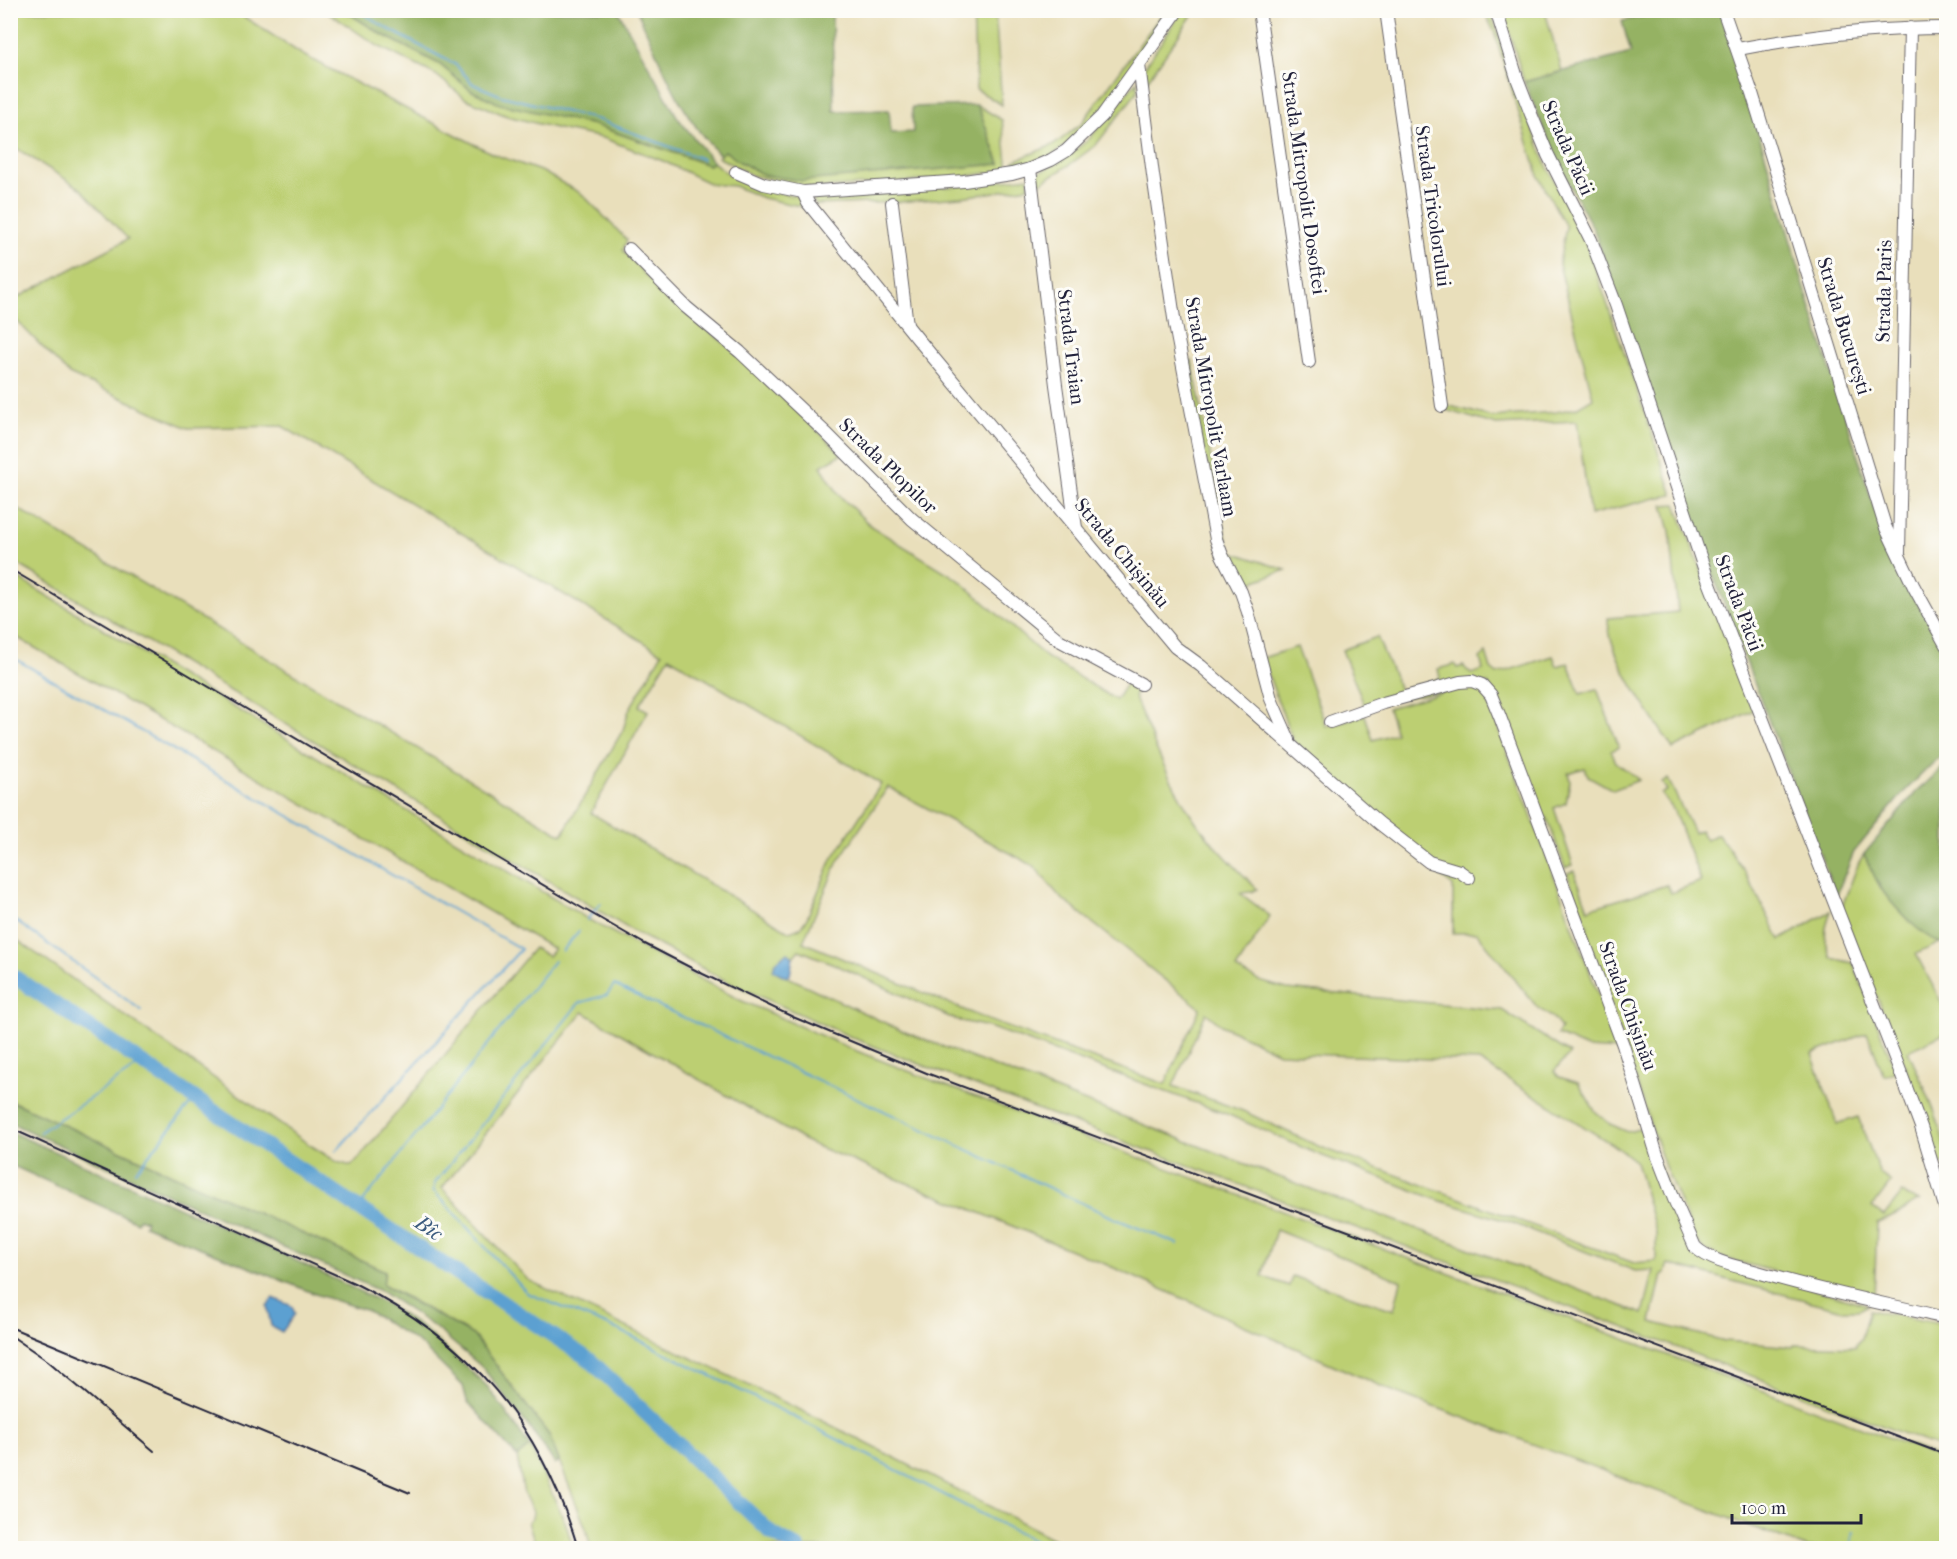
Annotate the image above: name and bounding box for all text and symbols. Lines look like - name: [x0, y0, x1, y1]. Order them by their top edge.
- street label: Strada Mitropolit Dosoftei: [1277, 70, 1331, 296]
- street label: Strada Păcii: [1537, 97, 1599, 199]
- street label: Strada Tricolorului: [1410, 124, 1456, 288]
- street label: Strada Paris: [1872, 240, 1896, 342]
- street label: Strada București: [1812, 254, 1876, 398]
- street label: Strada Traian: [1053, 288, 1090, 406]
- street label: Strada Mitropolit Varlaam: [1180, 295, 1242, 519]
- street label: Strada Plopilor: [834, 413, 942, 519]
- street label: Strada Chișinău: [1070, 494, 1175, 613]
- street label: Strada Păcii: [1710, 552, 1768, 655]
- street label: Strada Chișinău: [1594, 938, 1662, 1074]
- water label: Bîc: [410, 1210, 448, 1246]
- scale bar: [1732, 1487, 1861, 1525]
- text: 100 m: [1741, 1498, 1786, 1519]

